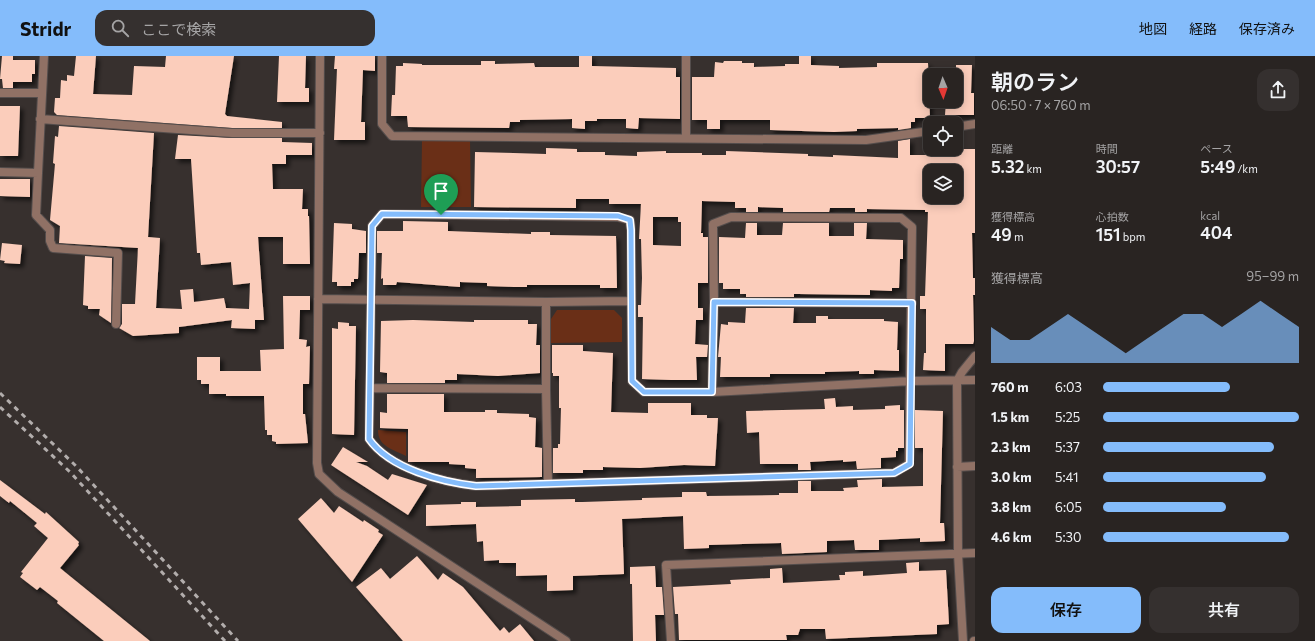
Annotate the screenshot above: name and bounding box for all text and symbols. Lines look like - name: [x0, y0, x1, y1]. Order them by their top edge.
- search box: [95, 10, 375, 46]
- text: Stridr: [20, 17, 71, 40]
- icon: search: [109, 17, 131, 39]
- text: ここで検索: [141, 20, 216, 38]
- text: 地図: [1139, 20, 1167, 37]
- text: 経路: [1189, 20, 1217, 37]
- text: 保存済み: [1239, 20, 1295, 37]
- north arrow: [923, 68, 963, 108]
- map controls: [923, 68, 963, 204]
- text: 朝のラン: [991, 68, 1079, 95]
- button: share: [1257, 69, 1299, 111]
- text: 06:50 · 7 × 760 m: [991, 97, 1091, 113]
- button: locate: [923, 116, 963, 156]
- text: 距離: [991, 142, 1013, 155]
- text: 時間: [1096, 142, 1118, 155]
- text: ペース: [1200, 142, 1233, 155]
- text: 5.32: [991, 156, 1024, 177]
- text: 30:57: [1096, 156, 1140, 177]
- text: 5:49: [1200, 156, 1235, 177]
- text: km: [1024, 162, 1042, 175]
- text: /km: [1235, 162, 1258, 175]
- button: layers: [923, 164, 963, 204]
- pin: [424, 174, 458, 215]
- icon: arrive: [430, 180, 452, 202]
- text: kcal: [1200, 209, 1220, 222]
- text: 獲得標高: [991, 210, 1035, 223]
- text: 心拍数: [1096, 210, 1129, 223]
- text: 404: [1200, 222, 1232, 243]
- text: 49: [991, 224, 1012, 245]
- text: 151: [1096, 224, 1121, 245]
- text: m: [1012, 230, 1024, 243]
- text: bpm: [1121, 230, 1145, 243]
- text: 95–99 m: [1246, 268, 1299, 284]
- text: 獲得標高: [991, 270, 1043, 286]
- text: 760 m: [991, 379, 1029, 395]
- text: 6:03: [1055, 379, 1082, 395]
- text: 1.5 km: [991, 409, 1029, 425]
- text: 5:25: [1055, 409, 1080, 425]
- text: 2.3 km: [991, 439, 1031, 455]
- text: 5:37: [1055, 439, 1080, 455]
- text: 3.0 km: [991, 469, 1032, 485]
- text: 5:41: [1055, 469, 1079, 485]
- text: 3.8 km: [991, 499, 1031, 515]
- text: 6:05: [1055, 499, 1082, 515]
- text: 4.6 km: [991, 529, 1032, 545]
- text: 5:30: [1055, 529, 1081, 545]
- button: 保存: [991, 587, 1141, 633]
- button: 共有: [1149, 587, 1299, 633]

